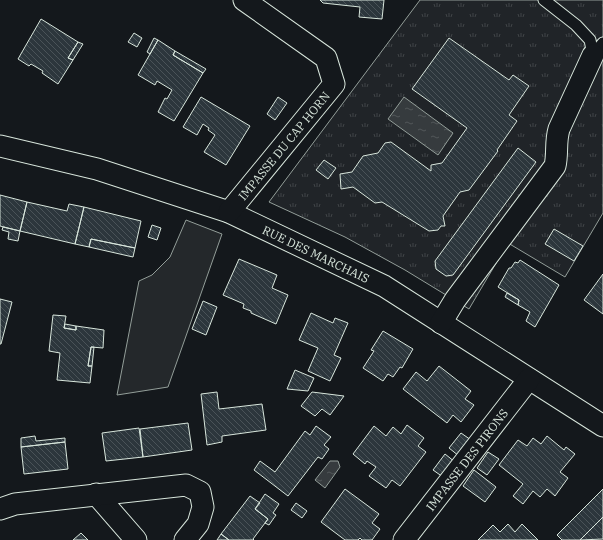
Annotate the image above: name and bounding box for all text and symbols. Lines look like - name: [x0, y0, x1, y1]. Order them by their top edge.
- street label: IMPASSE DU CAP HORN: [235, 88, 333, 203]
- street label: RUE DES MARCHAIS: [260, 222, 372, 285]
- street label: IMPASSE DES PIRONS: [422, 405, 511, 513]

